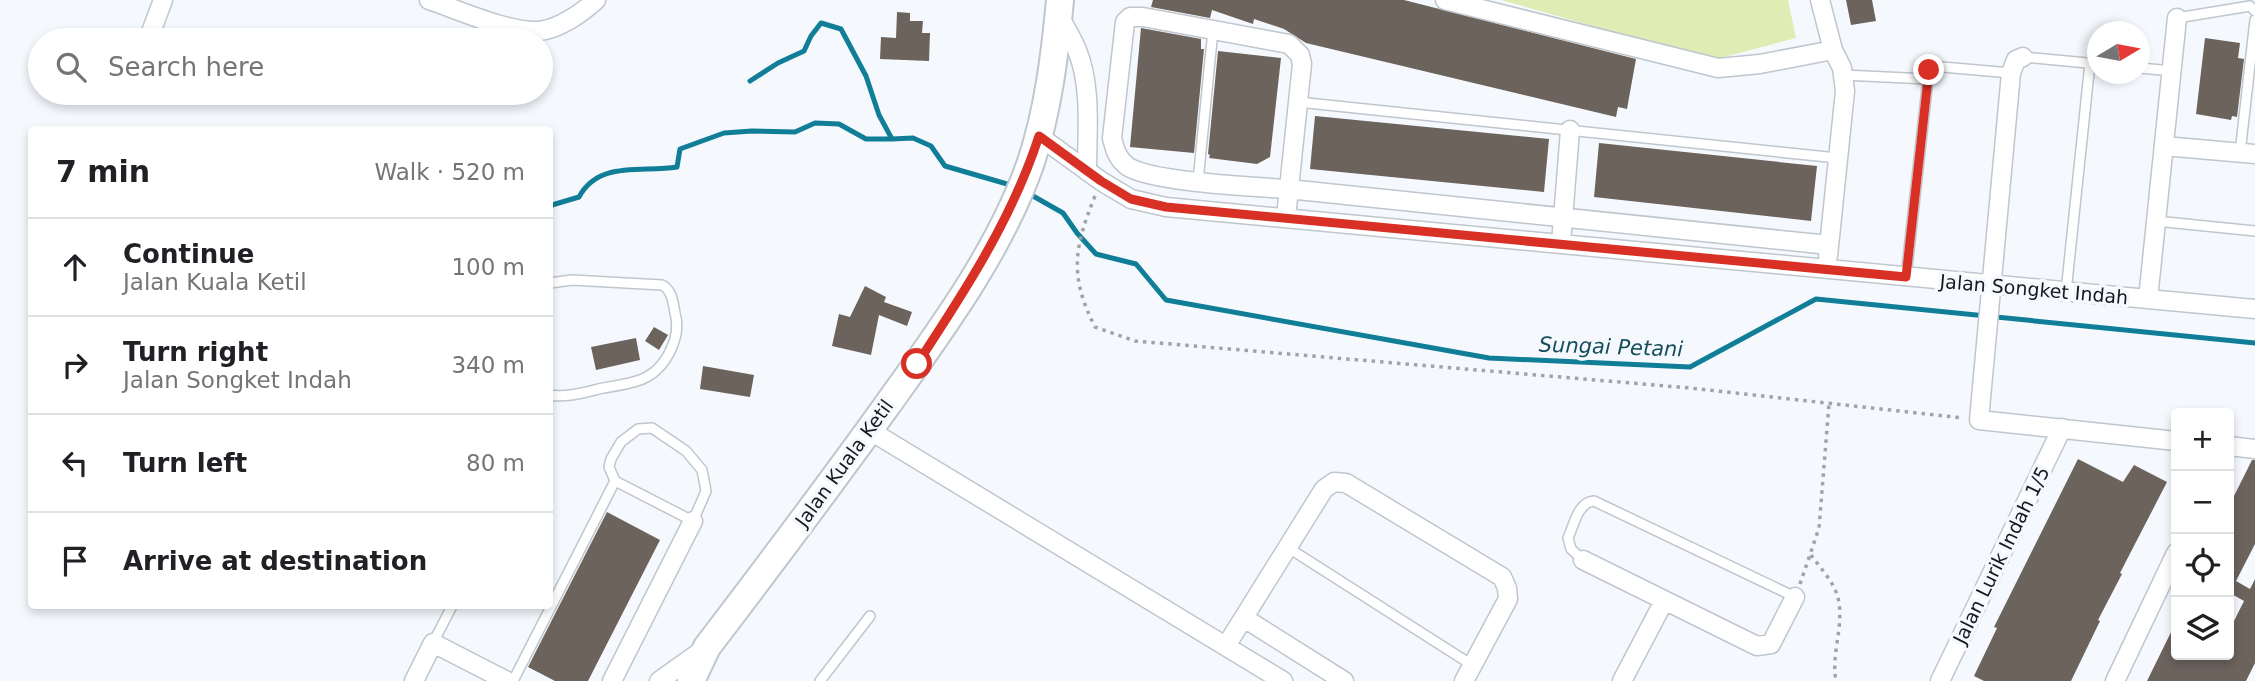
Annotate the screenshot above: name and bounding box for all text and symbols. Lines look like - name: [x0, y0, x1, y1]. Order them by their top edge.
- north arrow: [2087, 21, 2150, 84]
- search box: [28, 28, 553, 105]
- icon: search: [52, 48, 90, 86]
- text: Search here: [108, 52, 264, 82]
- route end: [1913, 54, 1944, 85]
- text: 7 min: [56, 154, 150, 189]
- text: Walk · 520 m: [374, 159, 525, 185]
- text: Continue: [123, 239, 254, 269]
- icon: ahead: [56, 248, 94, 286]
- text: 100 m: [451, 254, 525, 280]
- text: Jalan Kuala Ketil: [123, 269, 307, 295]
- street label: Jalan Songket Indah: [1938, 270, 2129, 308]
- water label: Sungai Petani: [1538, 332, 1684, 362]
- text: Turn right: [123, 337, 268, 367]
- icon: right: [56, 346, 94, 384]
- route start: [901, 348, 932, 379]
- text: 340 m: [451, 352, 525, 378]
- text: Jalan Songket Indah: [123, 367, 352, 393]
- street label: Jalan Kuala Ketil: [790, 395, 897, 532]
- map controls: [2171, 408, 2234, 660]
- button: +: [2171, 408, 2234, 471]
- icon: left: [56, 444, 94, 482]
- text: Turn left: [123, 448, 247, 478]
- text: 80 m: [466, 450, 525, 476]
- street label: Jalan Lurik Indah 1/5: [1948, 463, 2054, 648]
- button: −: [2171, 471, 2234, 534]
- button: locate: [2171, 534, 2234, 597]
- icon: arrive: [56, 542, 94, 580]
- text: Arrive at destination: [123, 546, 427, 576]
- button: layers: [2171, 597, 2234, 660]

